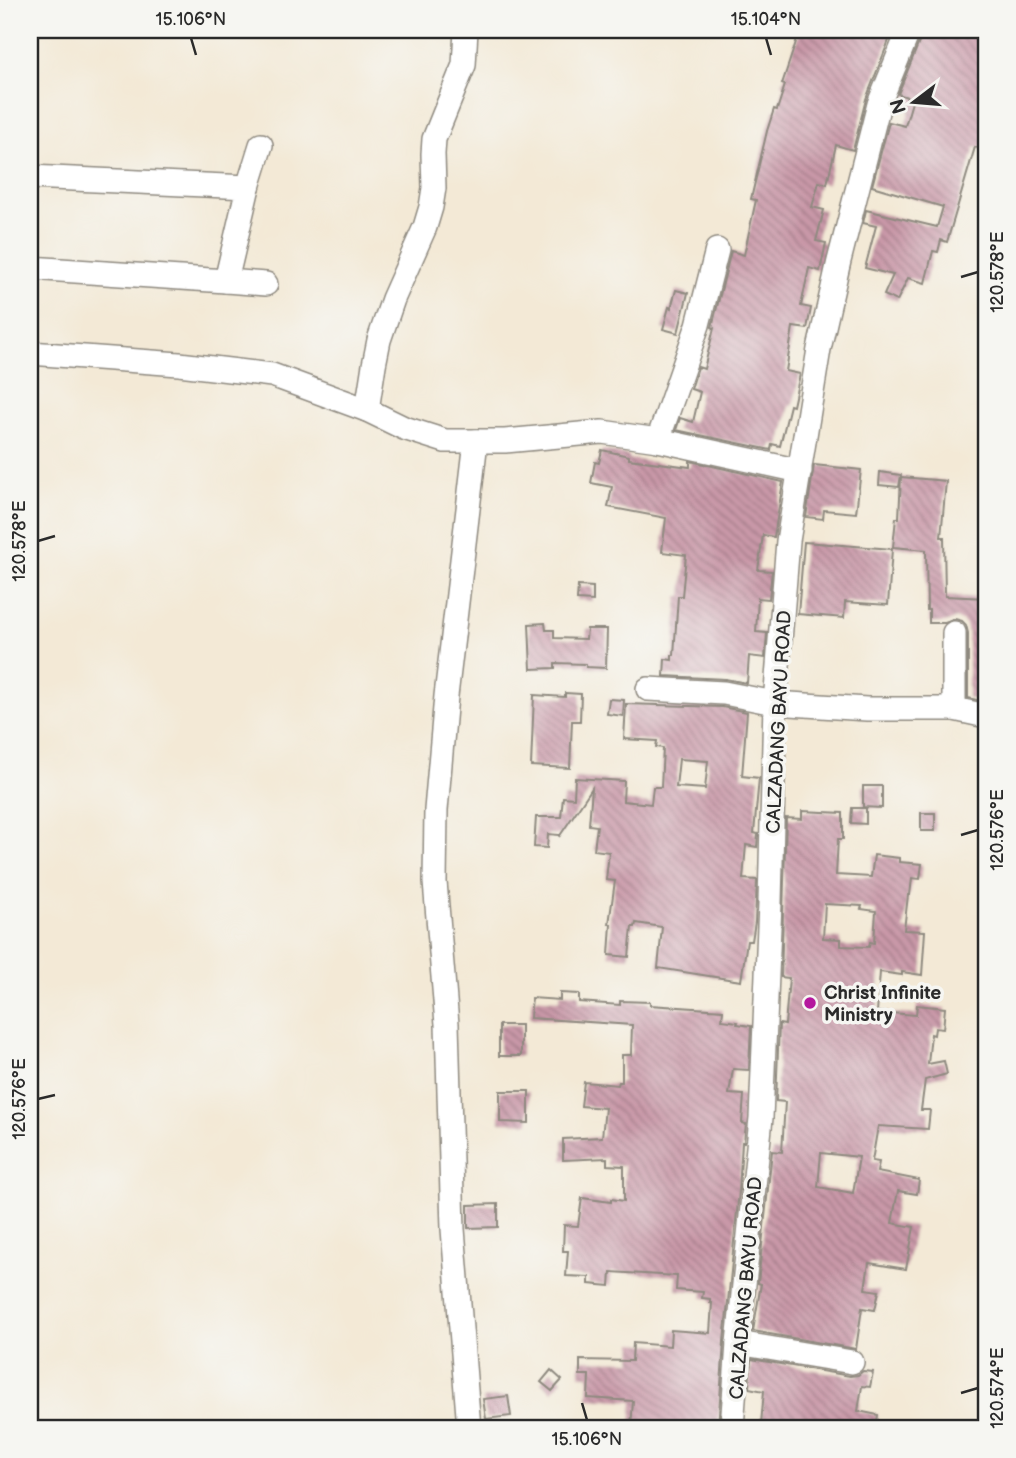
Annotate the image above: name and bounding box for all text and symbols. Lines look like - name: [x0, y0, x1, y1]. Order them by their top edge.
- text: 15.106°N: [156, 9, 226, 30]
- text: 15.104°N: [731, 9, 801, 30]
- north arrow: [880, 66, 950, 136]
- text: N: [886, 96, 912, 116]
- text: 120.578°E: [987, 231, 1008, 313]
- text: 120.578°E: [9, 500, 30, 582]
- street label: CALZADANG BAYU ROAD: [762, 610, 797, 834]
- text: 120.576°E: [987, 789, 1008, 871]
- place label: Christ Infinite Ministry: [824, 982, 941, 1027]
- marker: Christ Infinite Ministry: [802, 995, 818, 1011]
- text: 120.576°E: [9, 1058, 30, 1140]
- street label: CALZADANG BAYU ROAD: [725, 1176, 768, 1401]
- text: 120.574°E: [987, 1347, 1008, 1429]
- text: 15.106°N: [552, 1429, 622, 1450]

